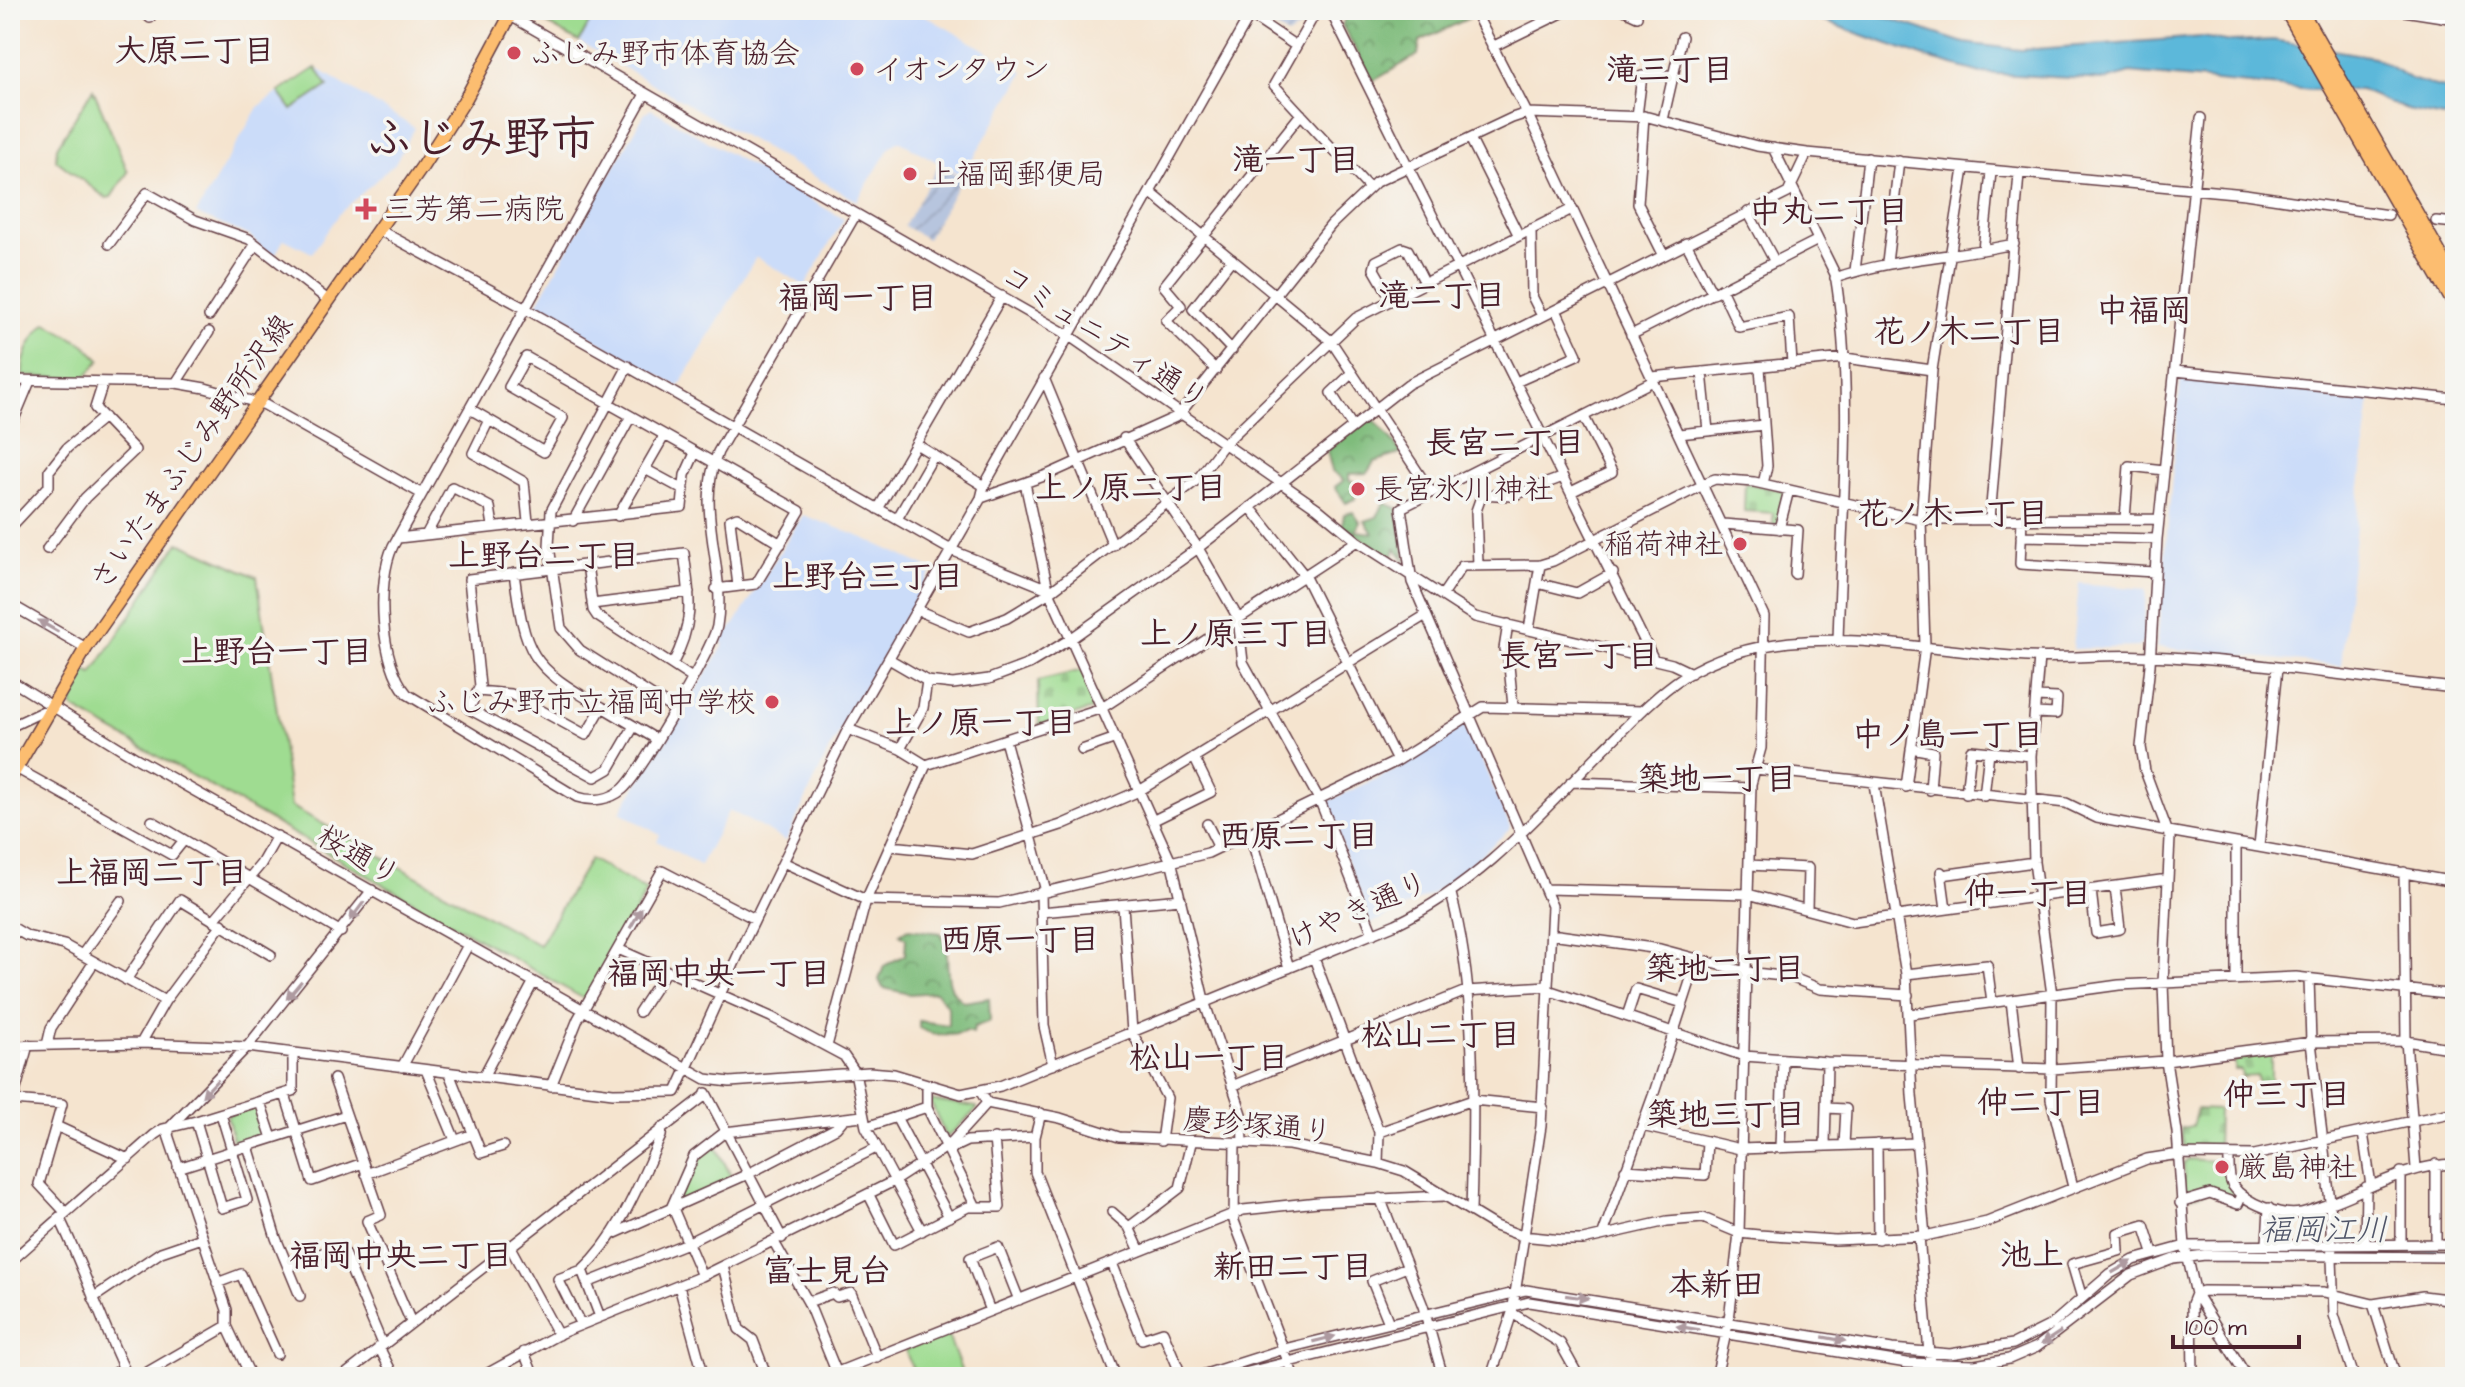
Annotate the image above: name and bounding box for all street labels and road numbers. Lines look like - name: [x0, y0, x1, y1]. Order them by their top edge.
- street label: コミュニティ通り: [992, 255, 1217, 421]
- street label: さいたまふじみ野所沢線: [80, 306, 303, 599]
- street label: 桜通り: [309, 815, 408, 897]
- street label: けやき通り: [1281, 861, 1435, 961]
- street label: 慶珍塚通り: [1181, 1099, 1334, 1153]

